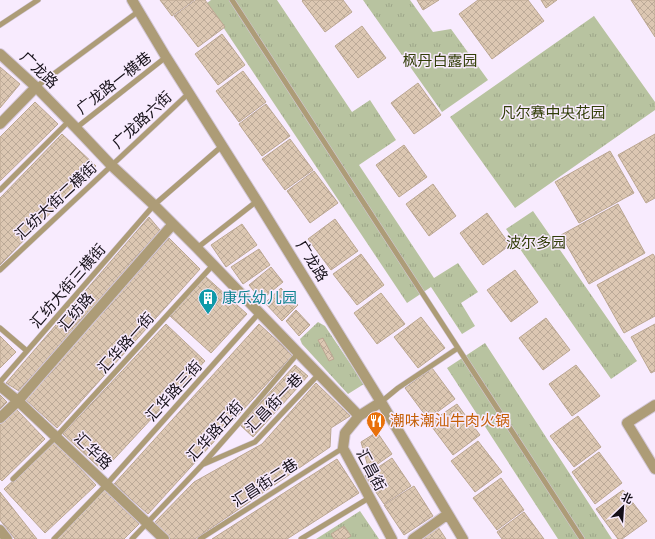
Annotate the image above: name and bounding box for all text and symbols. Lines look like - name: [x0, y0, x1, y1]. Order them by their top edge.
- street label: 广龙路: [15, 46, 63, 94]
- street label: 广龙路一横巷: [72, 47, 156, 119]
- park label: 枫丹白露园: [402, 50, 478, 72]
- street label: 广龙路六街: [107, 86, 177, 154]
- park label: 凡尔赛中央花园: [500, 102, 606, 124]
- street label: 汇纺大街二横街: [10, 157, 102, 245]
- park label: 波尔多园: [506, 232, 566, 254]
- street label: 广龙路: [291, 236, 333, 286]
- street label: 汇纺大街三横街: [25, 239, 111, 333]
- building icon: 康乐幼儿园: [197, 287, 219, 315]
- place label: 康乐幼儿园: [222, 287, 297, 309]
- street label: 汇纺路: [53, 288, 99, 336]
- street label: 汇华路一街: [93, 308, 159, 378]
- street label: 汇华路三街: [141, 356, 207, 426]
- street label: 汇昌街一巷: [240, 368, 308, 438]
- street label: 汇华路五街: [182, 396, 248, 466]
- restaurant icon: 潮味潮汕牛肉火锅: [365, 410, 387, 438]
- place label: 潮味潮汕牛肉火锅: [390, 410, 510, 432]
- street label: 汇华路: [69, 427, 117, 475]
- street label: 汇昌街: [351, 445, 391, 495]
- street label: 汇昌街二巷: [228, 453, 302, 513]
- north arrow: [603, 487, 643, 527]
- text: 北: [619, 488, 636, 508]

